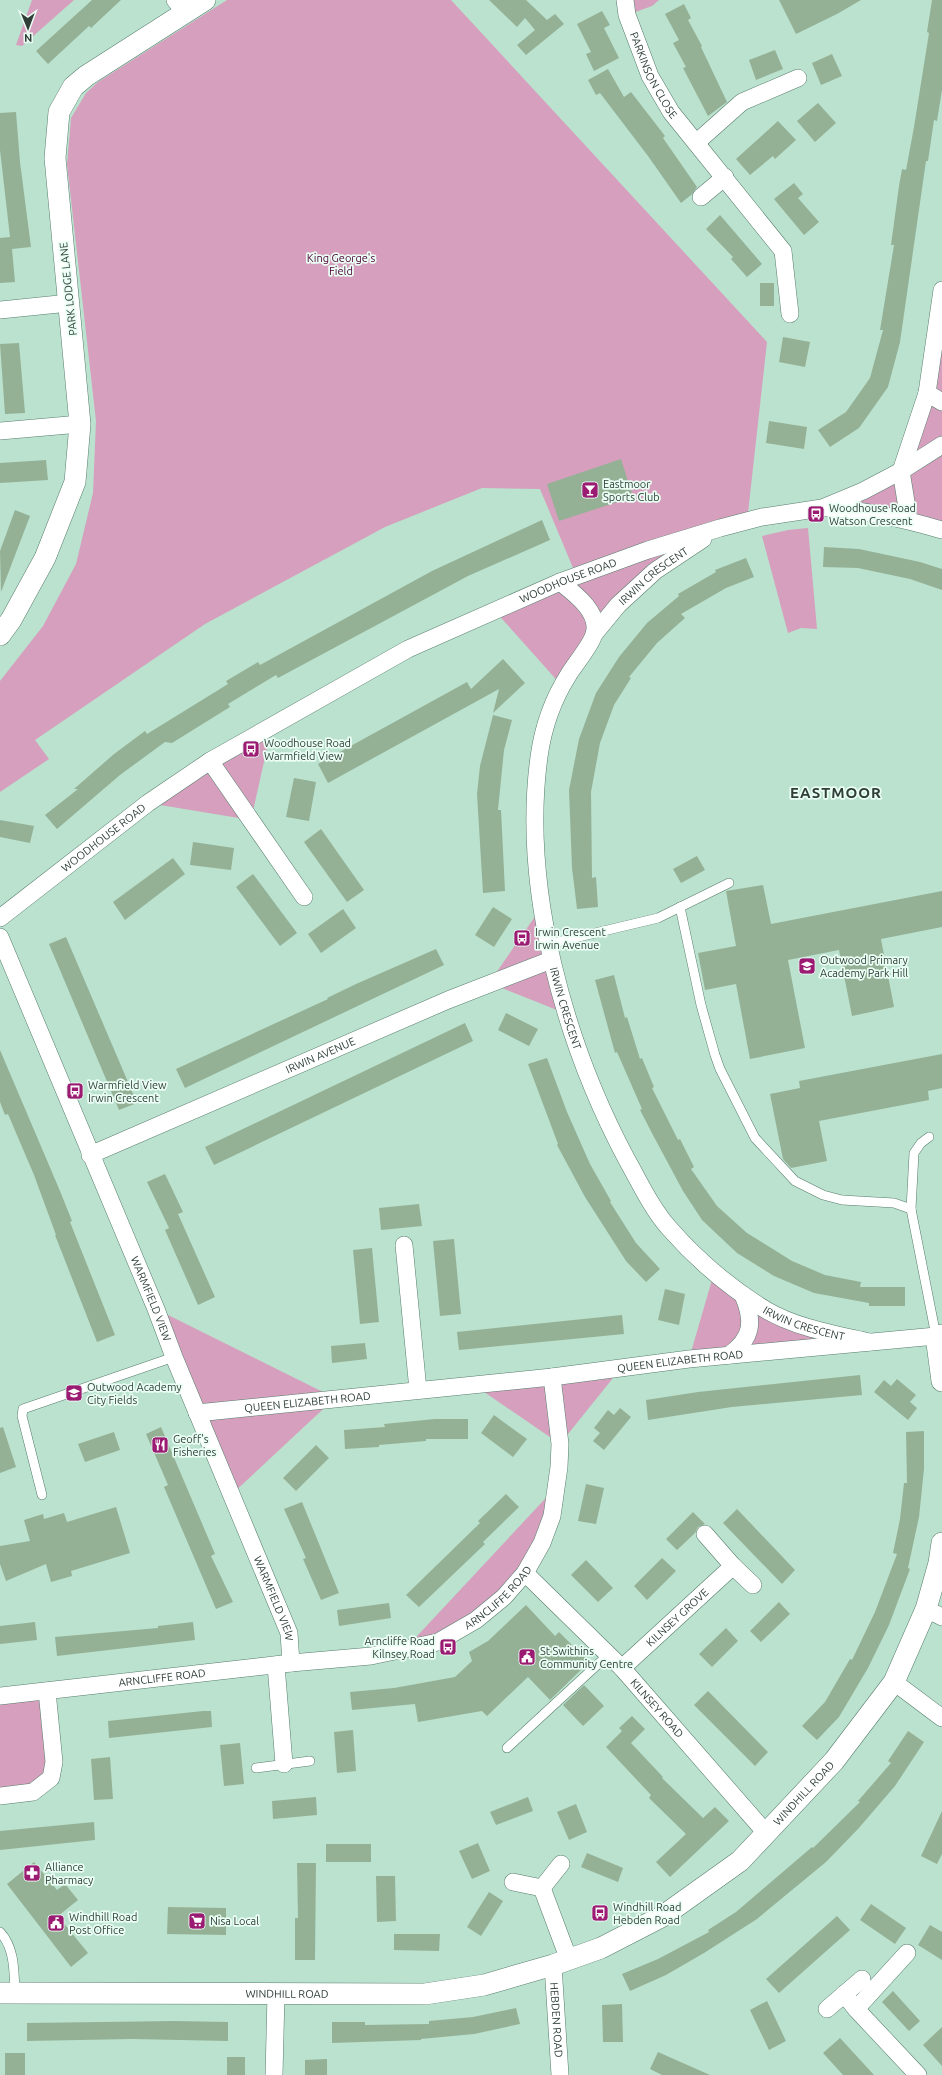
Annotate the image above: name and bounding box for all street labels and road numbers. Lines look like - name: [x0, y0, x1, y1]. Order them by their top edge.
- street label: PARKINSON CLOSE: [628, 30, 680, 121]
- street label: PARK LODGE LANE: [57, 242, 79, 336]
- street label: IRWIN CRESCENT: [616, 545, 690, 607]
- street label: WOODHOUSE ROAD: [518, 556, 618, 605]
- street label: WOODHOUSE ROAD: [59, 801, 148, 874]
- street label: IRWIN CRESCENT: [548, 966, 584, 1051]
- street label: IRWIN AVENUE: [284, 1035, 357, 1076]
- street label: WARMFIELD VIEW: [129, 1254, 174, 1343]
- street label: IRWIN CRESCENT: [761, 1304, 846, 1342]
- street label: QUEEN ELIZABETH ROAD: [616, 1348, 744, 1374]
- street label: QUEEN ELIZABETH ROAD: [244, 1389, 371, 1414]
- street label: WARMFIELD VIEW: [252, 1554, 295, 1641]
- street label: ARNCLIFFE ROAD: [462, 1564, 534, 1631]
- street label: KILNSEY GROVE: [644, 1586, 711, 1649]
- street label: ARNCLIFFE ROAD: [118, 1667, 206, 1689]
- street label: KILNSEY ROAD: [628, 1676, 686, 1740]
- street label: WINDHILL ROAD: [771, 1759, 837, 1828]
- street label: HEBDEN ROAD: [548, 1982, 565, 2058]
- street label: WINDHILL ROAD: [245, 1988, 329, 2000]

